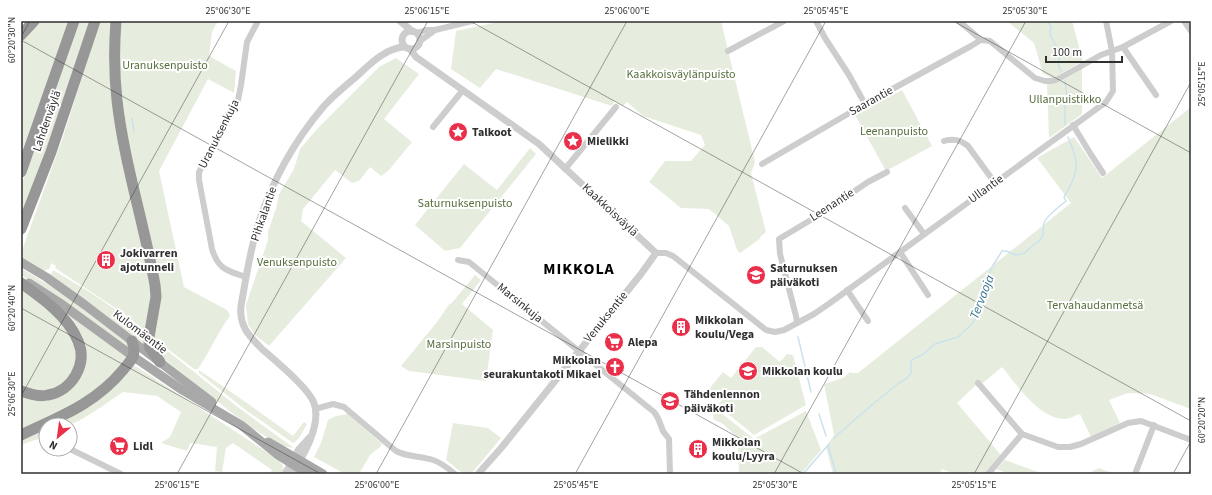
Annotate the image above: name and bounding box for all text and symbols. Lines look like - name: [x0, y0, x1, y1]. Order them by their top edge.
- text: 25°06'30"E: [205, 4, 251, 18]
- text: 25°06'15"E: [404, 4, 450, 18]
- text: 25°06'00"E: [604, 4, 650, 18]
- text: 25°05'45"E: [803, 4, 849, 18]
- text: 25°05'30"E: [1002, 4, 1048, 18]
- text: 60°20'30"N: [5, 17, 19, 63]
- scale bar: [1046, 38, 1122, 64]
- text: 100 m: [1052, 44, 1082, 61]
- park label: Uranuksenpuisto: [122, 57, 208, 74]
- text: 25°05'15"E: [1195, 61, 1209, 107]
- park label: Kaakkoisväylänpuisto: [626, 66, 736, 83]
- street label: Saarantie: [846, 82, 896, 120]
- street label: Lahdenväylä: [29, 88, 65, 154]
- park label: Ullanpuistikko: [1029, 91, 1101, 108]
- street label: Uranuksenkuja: [194, 96, 244, 172]
- place icon: Talkoot: [447, 121, 469, 143]
- park label: Leenanpuisto: [860, 123, 928, 140]
- place label: Talkoot: [472, 124, 512, 141]
- place icon: Mielikki: [562, 130, 584, 152]
- place label: Mielikki: [587, 133, 629, 150]
- street label: Ullantie: [965, 171, 1007, 207]
- street label: Kaakkoisväylä: [578, 179, 642, 241]
- street label: Pihkalantie: [247, 184, 281, 244]
- street label: Leenantie: [807, 184, 858, 226]
- park label: Saturnuksenpuisto: [418, 195, 512, 212]
- place label: Jokivarren ajotunneli: [120, 245, 178, 276]
- building icon: Jokivarren ajotunneli: [95, 249, 117, 271]
- park label: Venuksenpuisto: [257, 254, 337, 271]
- district label: MIKKOLA: [543, 258, 615, 280]
- place label: Saturnuksen päiväkoti: [770, 260, 838, 291]
- school or university icon: Saturnuksen päiväkoti: [745, 264, 767, 286]
- water label: Tervaoja: [965, 272, 999, 322]
- street label: Marsinkuja: [493, 279, 547, 327]
- text: 60°20'40"N: [5, 285, 19, 331]
- street label: Venuksentie: [580, 288, 632, 346]
- park label: Tervahaudanmetsä: [1047, 297, 1143, 314]
- street label: Kulomäentie: [109, 306, 171, 358]
- place label: Mikkolan koulu/Vega: [695, 312, 754, 343]
- building icon: Mikkolan koulu/Vega: [670, 316, 692, 338]
- supermarket icon: Alepa: [603, 331, 625, 353]
- place label: Alepa: [627, 334, 658, 351]
- park label: Marsinpuisto: [427, 336, 491, 353]
- place label: Mikkolan seurakuntakoti Mikael: [483, 352, 602, 383]
- church icon: Mikkolan seurakuntakoti Mikael: [604, 356, 626, 378]
- school or university icon: Mikkolan koulu: [737, 360, 759, 382]
- place label: Mikkolan koulu: [762, 363, 843, 380]
- text: 25°06'30"E: [5, 371, 19, 417]
- place label: Tähdenlennon päiväkoti: [684, 386, 760, 417]
- school or university icon: Tähdenlennon päiväkoti: [659, 390, 681, 412]
- text: 60°20'20"N: [1195, 397, 1209, 443]
- north arrow: [38, 417, 78, 457]
- place label: Mikkolan koulu/Lyyra: [712, 434, 775, 465]
- supermarket icon: Lidl: [108, 435, 130, 457]
- text: N: [47, 437, 60, 454]
- place label: Lidl: [133, 438, 153, 455]
- building icon: Mikkolan koulu/Lyyra: [687, 438, 709, 460]
- text: 25°06'15"E: [154, 478, 200, 492]
- text: 25°06'00"E: [354, 478, 400, 492]
- text: 25°05'45"E: [553, 478, 599, 492]
- text: 25°05'30"E: [752, 478, 798, 492]
- text: 25°05'15"E: [951, 478, 997, 492]

